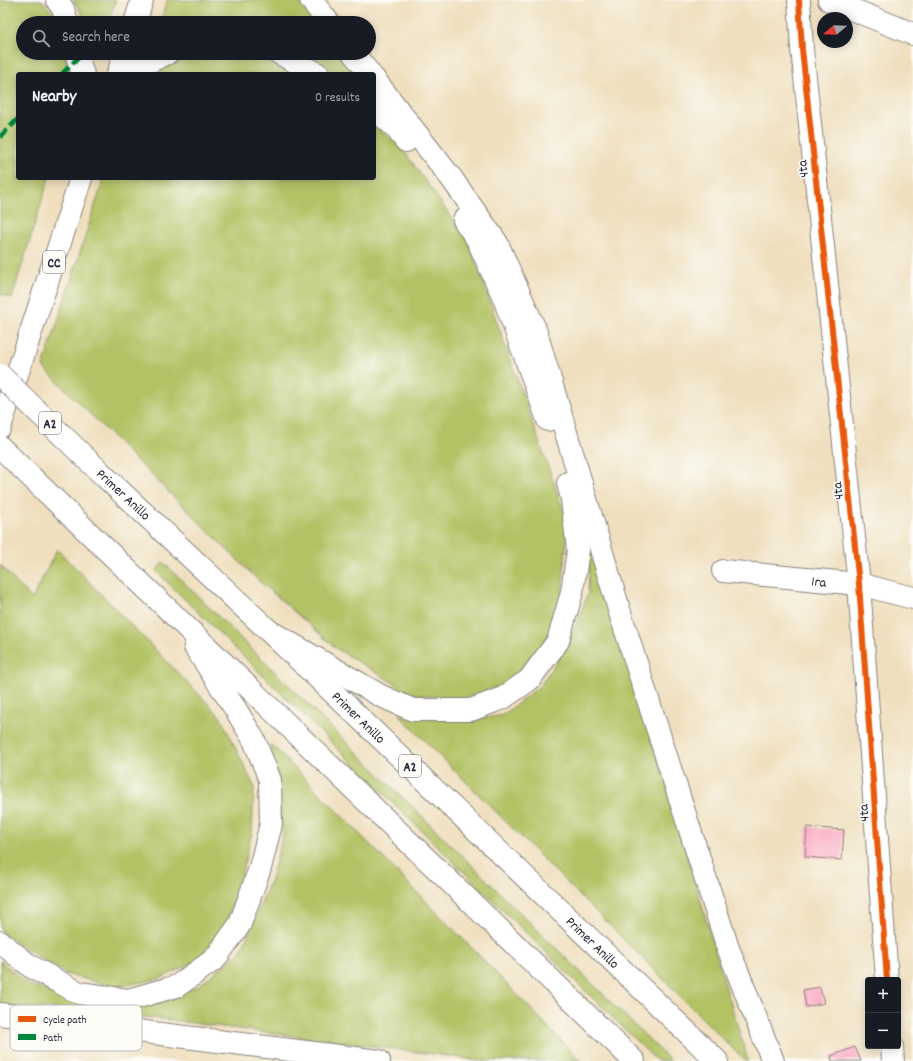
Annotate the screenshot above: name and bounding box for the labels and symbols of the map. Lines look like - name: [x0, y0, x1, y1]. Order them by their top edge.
- north arrow: [817, 12, 853, 48]
- street label: 4ta: [793, 159, 815, 179]
- road number: CC: [43, 251, 65, 273]
- road number: A2: [39, 412, 61, 434]
- street label: Primer Anillo: [91, 465, 154, 526]
- street label: 4ta: [828, 481, 850, 501]
- street label: 1ra: [810, 572, 828, 594]
- street label: Primer Anillo: [326, 688, 389, 749]
- road number: A2: [399, 755, 421, 777]
- street label: 4ta: [854, 803, 876, 822]
- street label: Primer Anillo: [560, 913, 623, 974]
- legend: [10, 1005, 142, 1051]
- text: Cycle path: [43, 1013, 87, 1029]
- text: Path: [43, 1031, 62, 1047]

